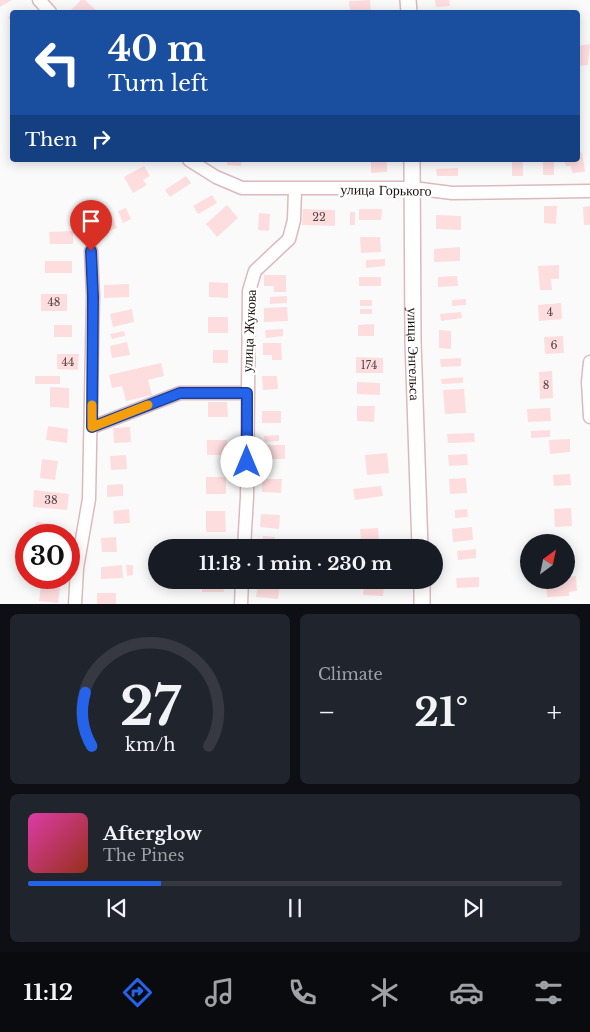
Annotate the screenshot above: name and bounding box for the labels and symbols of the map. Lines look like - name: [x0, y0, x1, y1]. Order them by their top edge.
- street label: улица Горького: [340, 180, 432, 200]
- pin: [70, 200, 112, 251]
- house number: 22: [312, 210, 326, 224]
- street label: улица Жукова: [238, 288, 260, 373]
- house number: 48: [47, 295, 61, 309]
- house number: 4: [547, 305, 553, 319]
- street label: улица Энгельса: [404, 307, 424, 402]
- house number: 6: [550, 338, 558, 352]
- house number: 44: [62, 355, 74, 369]
- house number: 174: [361, 358, 377, 372]
- house number: 8: [543, 378, 549, 392]
- position arrow: [220, 435, 272, 487]
- house number: 38: [44, 493, 58, 507]
- speed limit sign: 30: [15, 524, 80, 589]
- north arrow: [520, 534, 575, 589]

